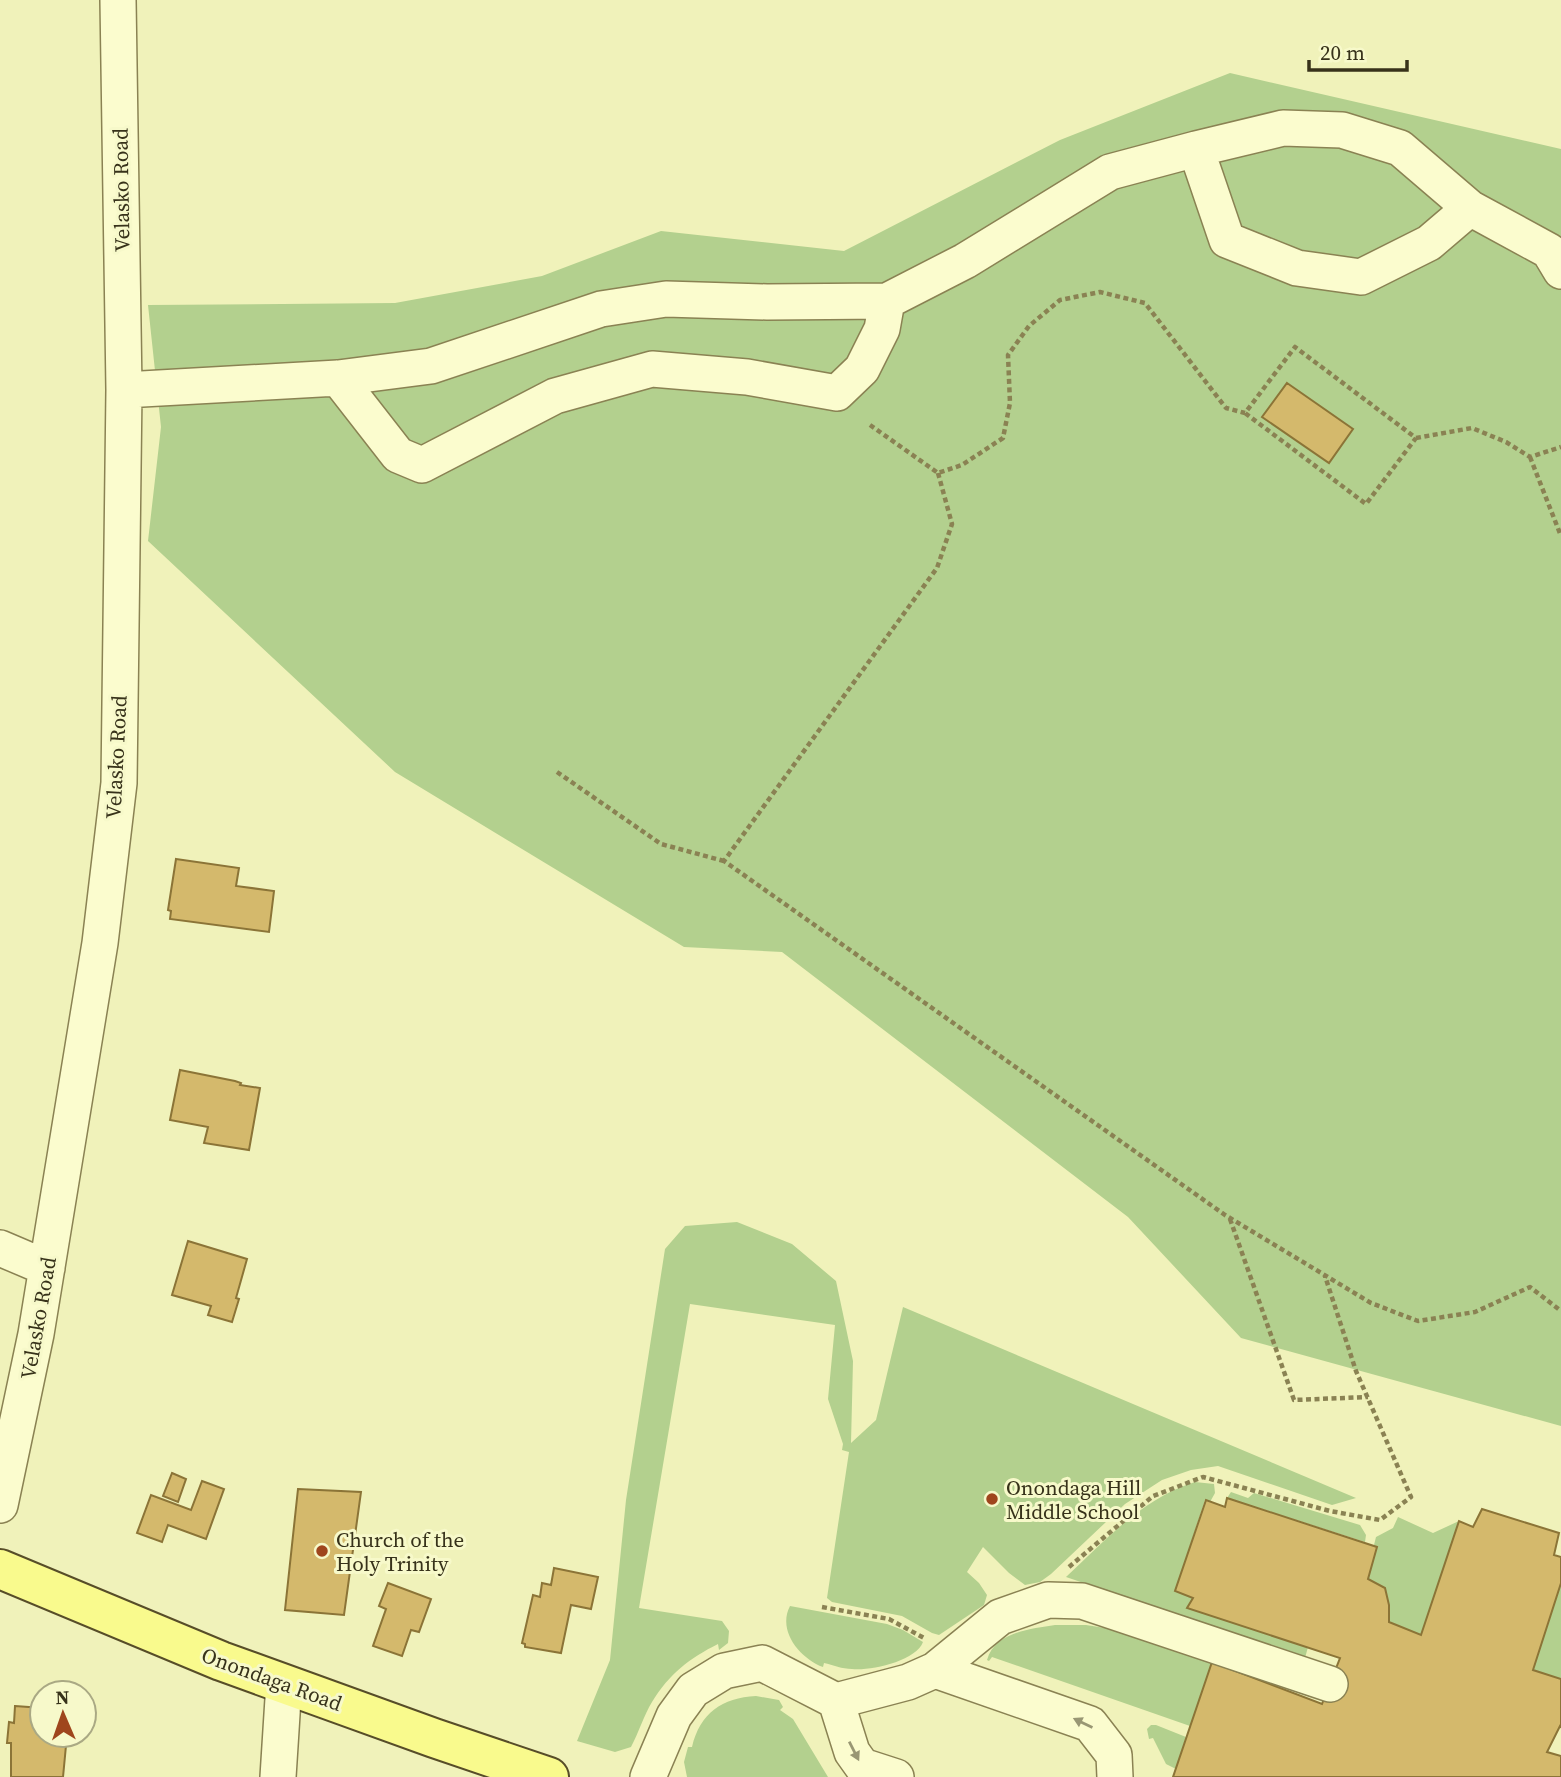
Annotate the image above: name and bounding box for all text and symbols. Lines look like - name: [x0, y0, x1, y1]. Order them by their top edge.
- scale bar: [1309, 28, 1407, 72]
- text: 20 m: [1320, 38, 1365, 67]
- street label: Velasko Road: [105, 128, 137, 252]
- street label: Velasko Road: [98, 694, 134, 820]
- street label: Velasko Road: [13, 1254, 63, 1382]
- place label: Onondaga Hill Middle School: [1006, 1473, 1141, 1526]
- marker: Onondaga Hill Middle School: [984, 1491, 1000, 1507]
- place label: Church of the Holy Trinity: [336, 1525, 464, 1578]
- marker: Church of the Holy Trinity: [314, 1543, 330, 1559]
- street label: Onondaga Road: [198, 1640, 346, 1718]
- north arrow: [28, 1679, 98, 1749]
- text: N: [55, 1684, 70, 1710]
- one-way arrow: [1072, 1717, 1092, 1729]
- one-way arrow: [848, 1741, 859, 1761]

